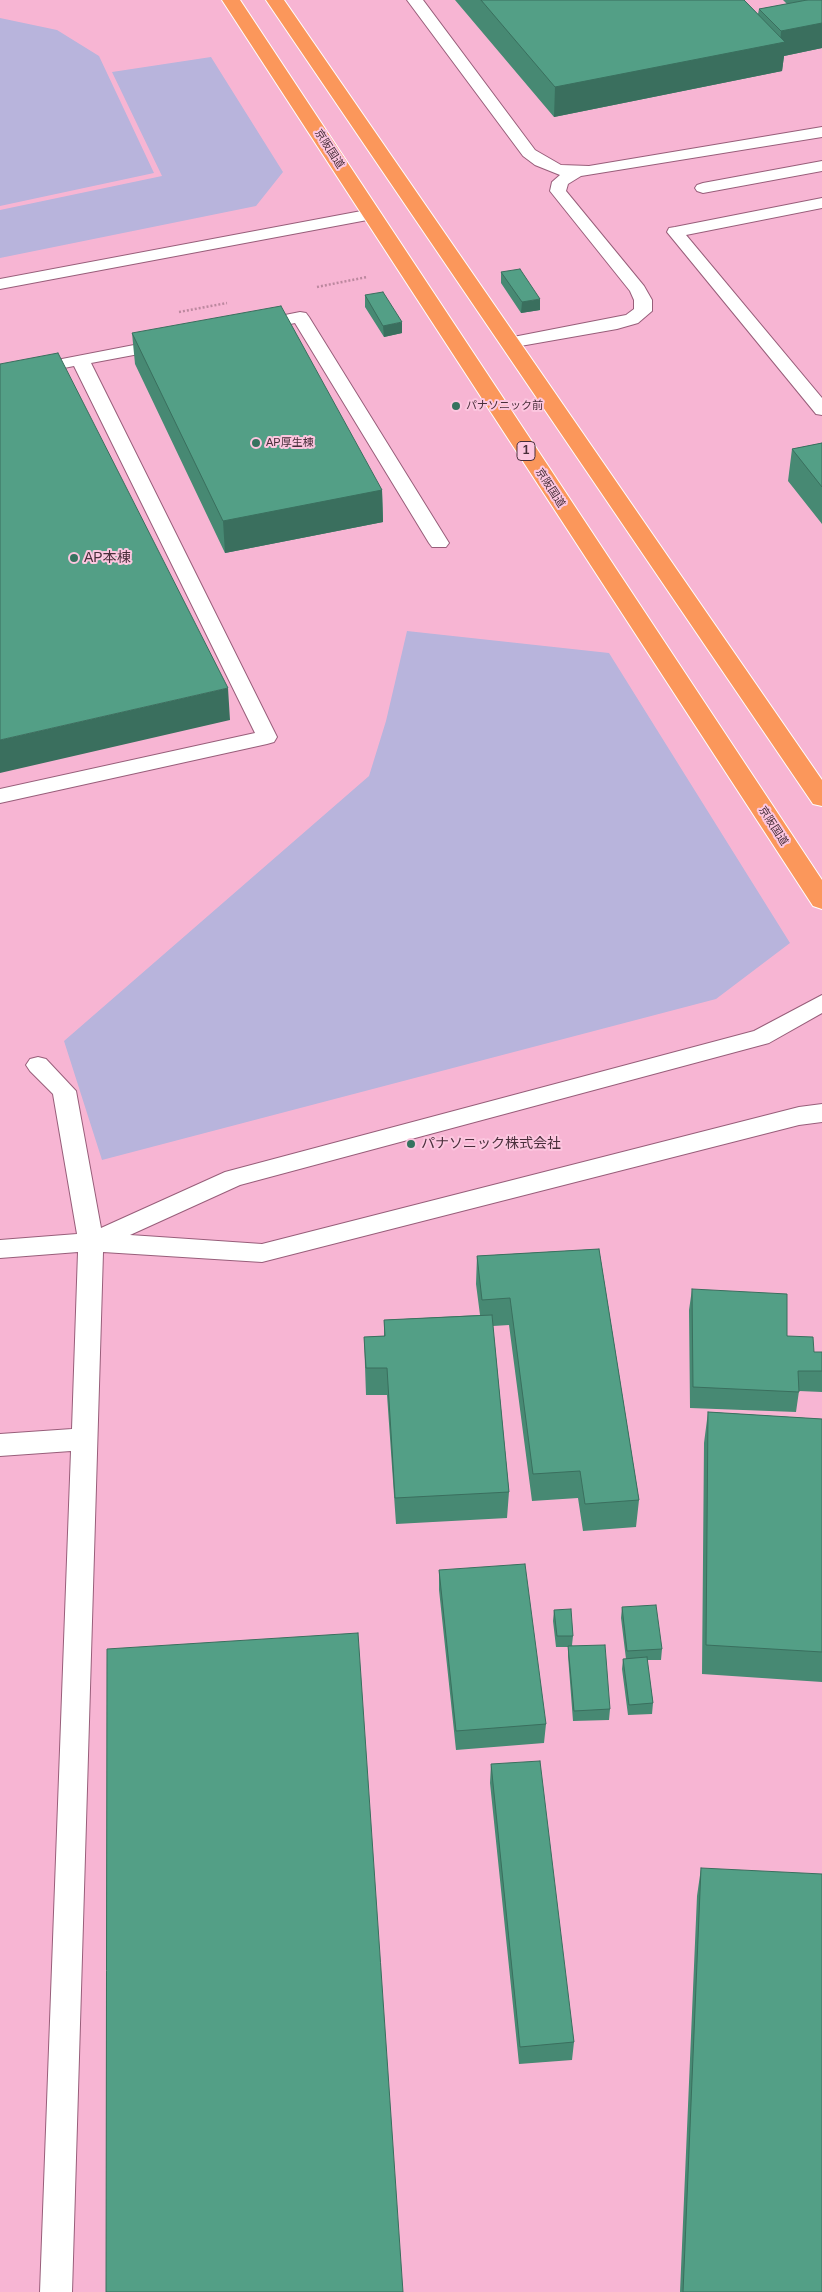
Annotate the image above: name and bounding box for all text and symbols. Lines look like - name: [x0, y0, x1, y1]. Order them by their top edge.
- street label: 京阪国道: [311, 127, 347, 171]
- place label: パナソニック前: [466, 399, 543, 413]
- marker: パナソニック前: [450, 400, 462, 412]
- place label: AP厚生棟: [266, 436, 314, 450]
- marker: AP厚生棟: [250, 437, 262, 449]
- road number: 1: [517, 442, 535, 461]
- street label: 京阪国道: [532, 466, 568, 510]
- place label: AP本棟: [84, 550, 131, 566]
- marker: AP本棟: [68, 552, 80, 564]
- street label: 京阪国道: [755, 804, 791, 848]
- place label: パナソニック株式会社: [421, 1136, 561, 1152]
- marker: パナソニック株式会社: [405, 1138, 417, 1150]

